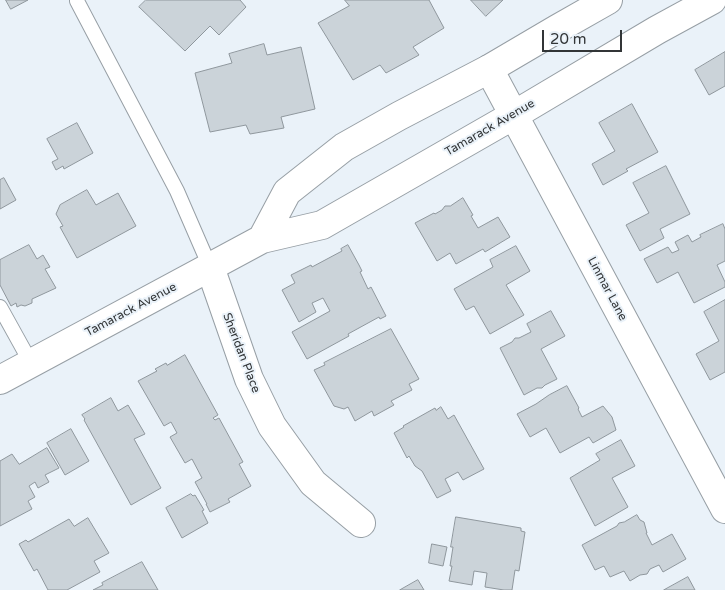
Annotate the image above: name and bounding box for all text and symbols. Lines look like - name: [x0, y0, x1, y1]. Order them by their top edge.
- scale bar: [545, 20, 625, 52]
- text: 20 m: [550, 30, 587, 48]
- street label: Tamarack Avenue: [443, 96, 537, 160]
- street label: Linmar Lane: [584, 255, 630, 323]
- street label: Tamarack Avenue: [83, 280, 179, 340]
- street label: Sheridan Place: [219, 311, 263, 395]

